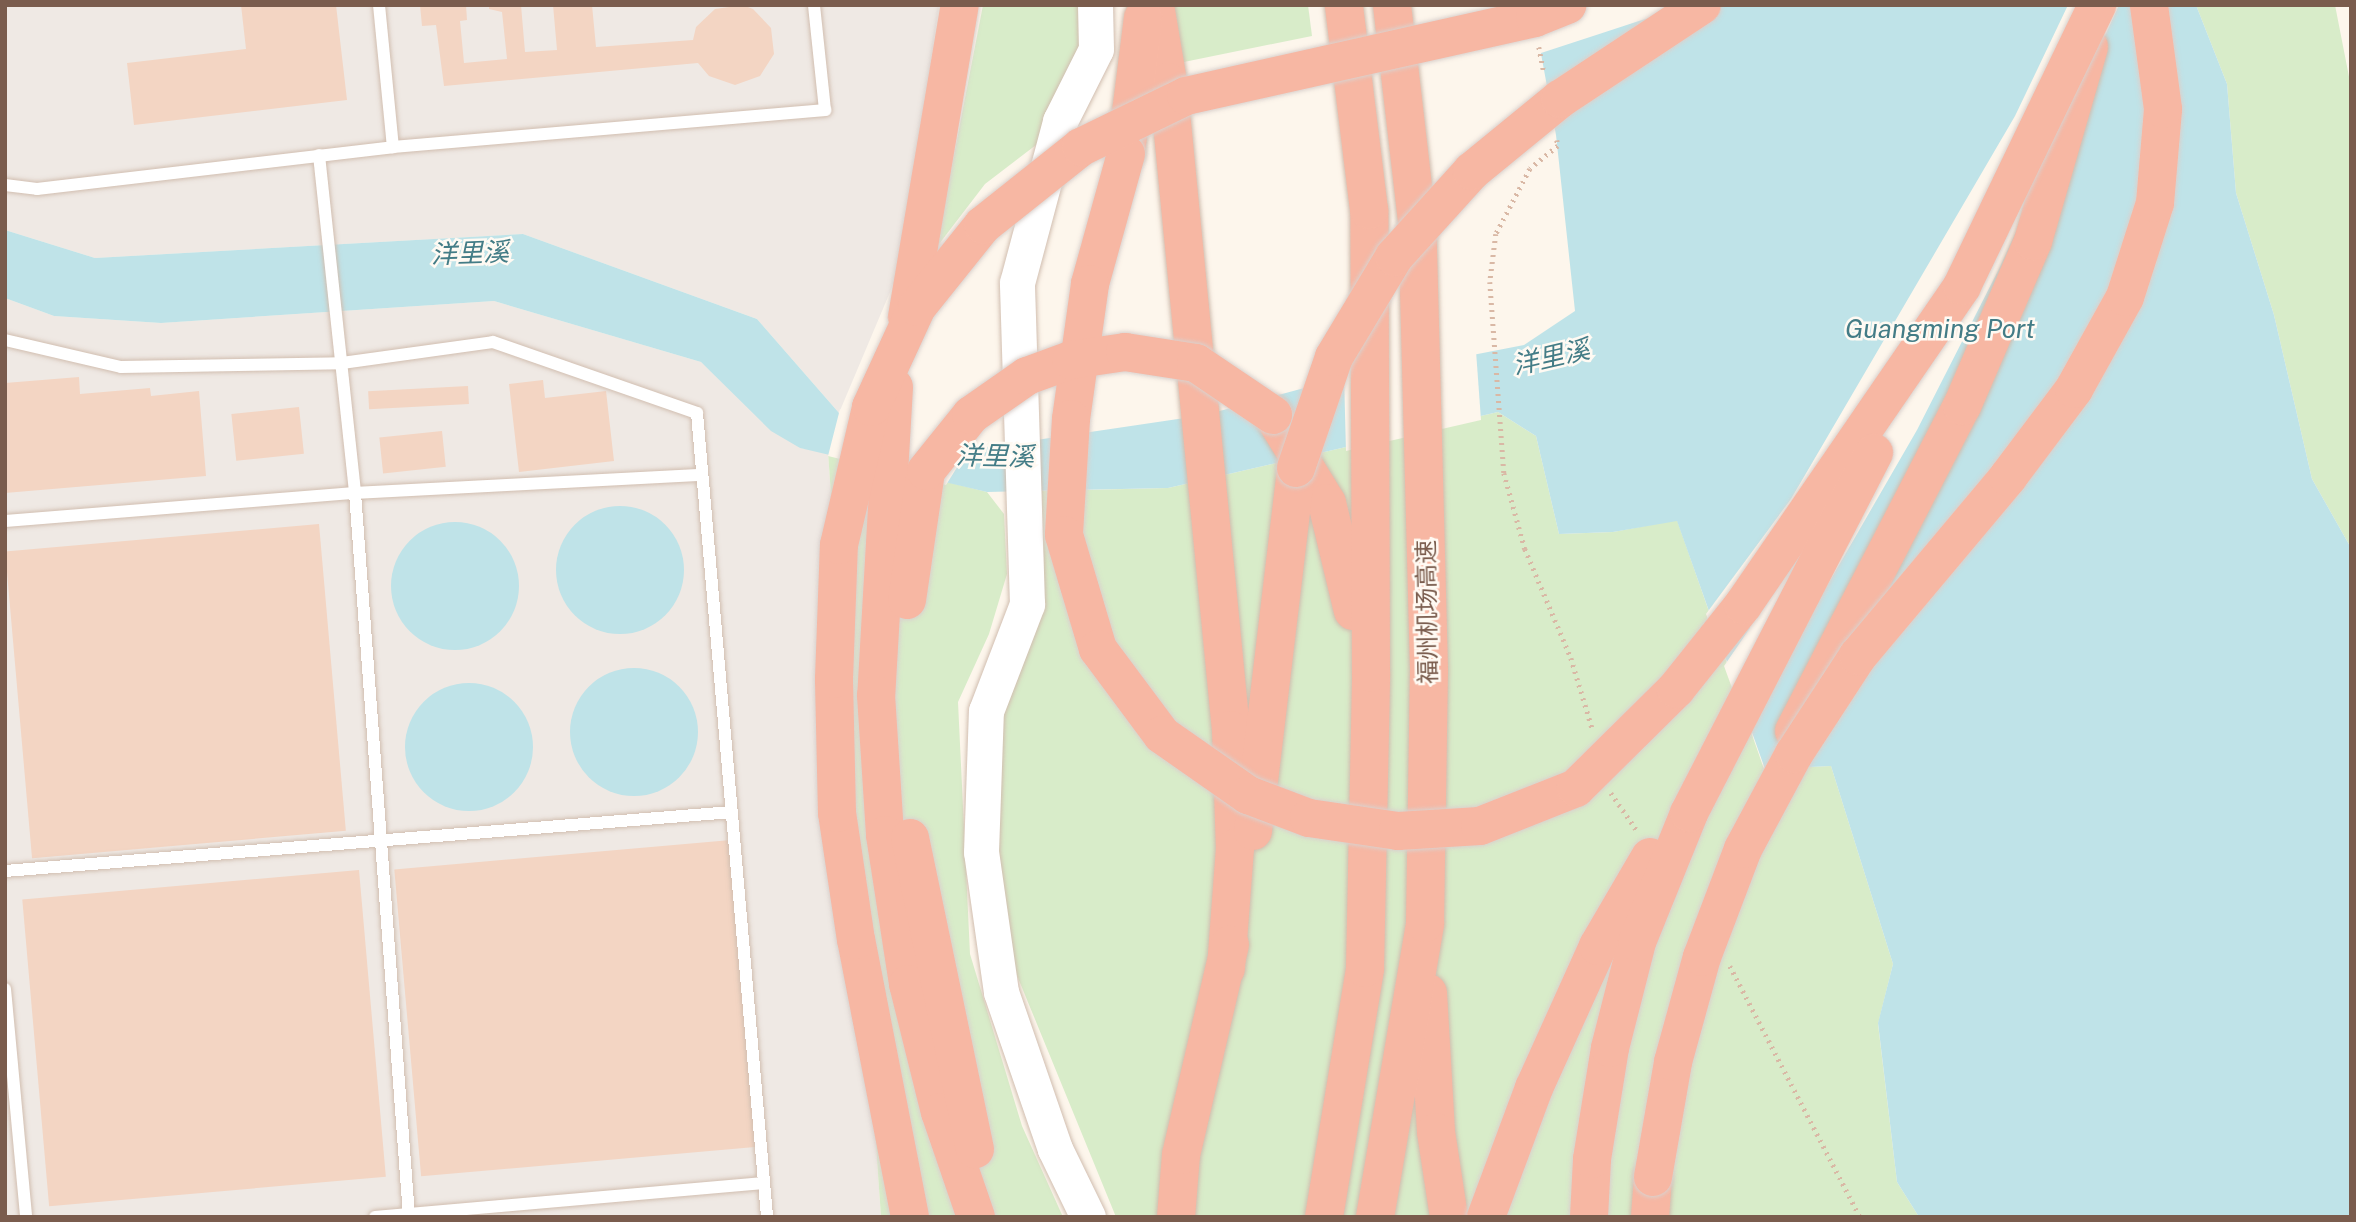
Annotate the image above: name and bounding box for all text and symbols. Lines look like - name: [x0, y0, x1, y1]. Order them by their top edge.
- water label: 洋里溪: [430, 236, 510, 270]
- water label: Guangming Port: [1845, 313, 2035, 345]
- water label: 洋里溪: [1509, 333, 1593, 381]
- water label: 洋里溪: [956, 440, 1034, 472]
- street label: 福州机场高速: [1411, 540, 1443, 684]

